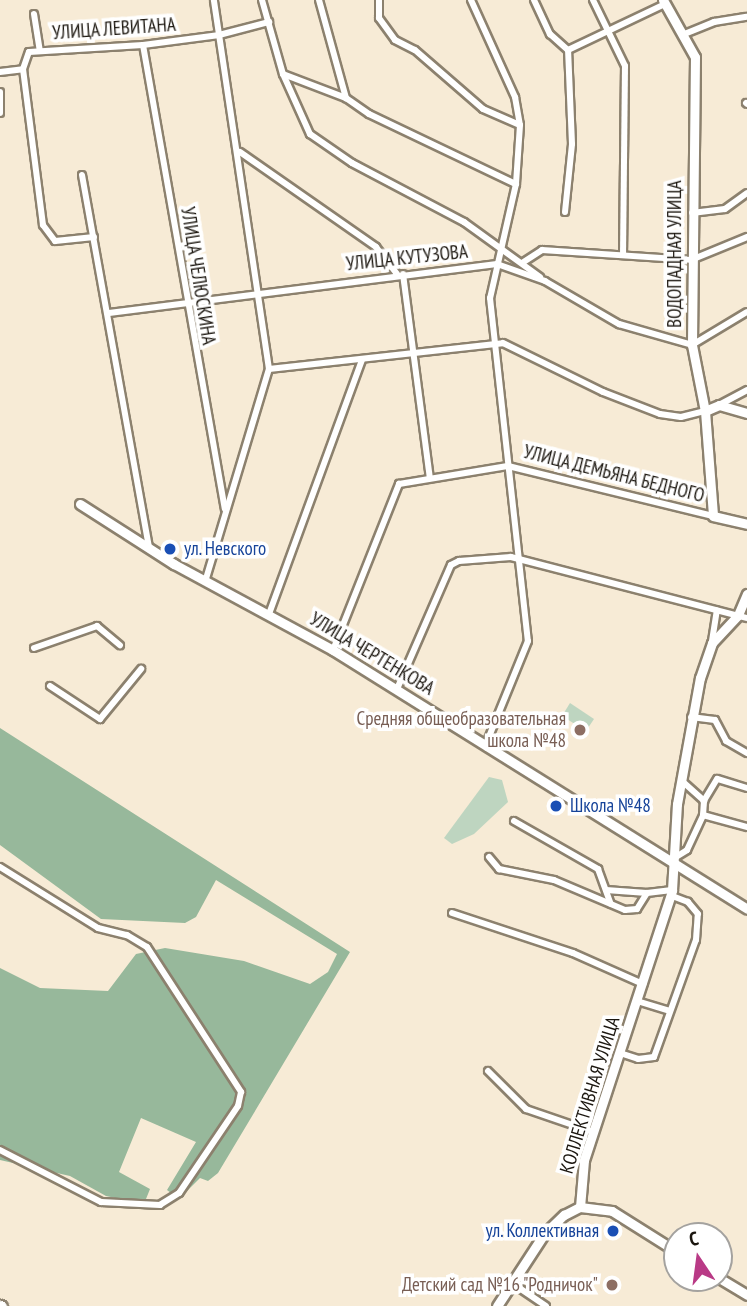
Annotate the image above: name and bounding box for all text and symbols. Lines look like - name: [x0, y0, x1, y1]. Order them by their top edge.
- street label: УЛИЦА ЛЕВИТАНА: [51, 13, 177, 45]
- street label: ВОДОПАДНАЯ УЛИЦА: [664, 180, 686, 328]
- street label: УЛИЦА ЧЕЛЮСКИНА: [176, 205, 220, 347]
- street label: УЛИЦА КУТУЗОВА: [345, 240, 469, 276]
- street label: УЛИЦА ДЕМЬЯНА БЕДНОГО: [520, 440, 708, 508]
- place label: ул. Невского: [184, 538, 268, 560]
- marker: ул. Невского: [162, 541, 178, 557]
- street label: УЛИЦА ЧЕРТЕНКОВА: [305, 608, 439, 700]
- place label: Средняя общеобразовательная школа №48: [357, 708, 566, 752]
- marker: Средняя общеобразовательная школа №48: [572, 722, 588, 738]
- place label: Школа №48: [570, 795, 651, 817]
- marker: Школа №48: [548, 798, 564, 814]
- street label: КОЛЛЕКТИВНАЯ УЛИЦА: [555, 1014, 625, 1176]
- place label: ул. Коллективная: [484, 1220, 599, 1242]
- north arrow: [663, 1222, 733, 1292]
- marker: ул. Коллективная: [605, 1223, 621, 1239]
- text: С: [687, 1226, 701, 1251]
- place label: Детский сад №16 "Родничок": [401, 1274, 598, 1296]
- marker: Детский сад №16 "Родничок": [604, 1277, 620, 1293]

